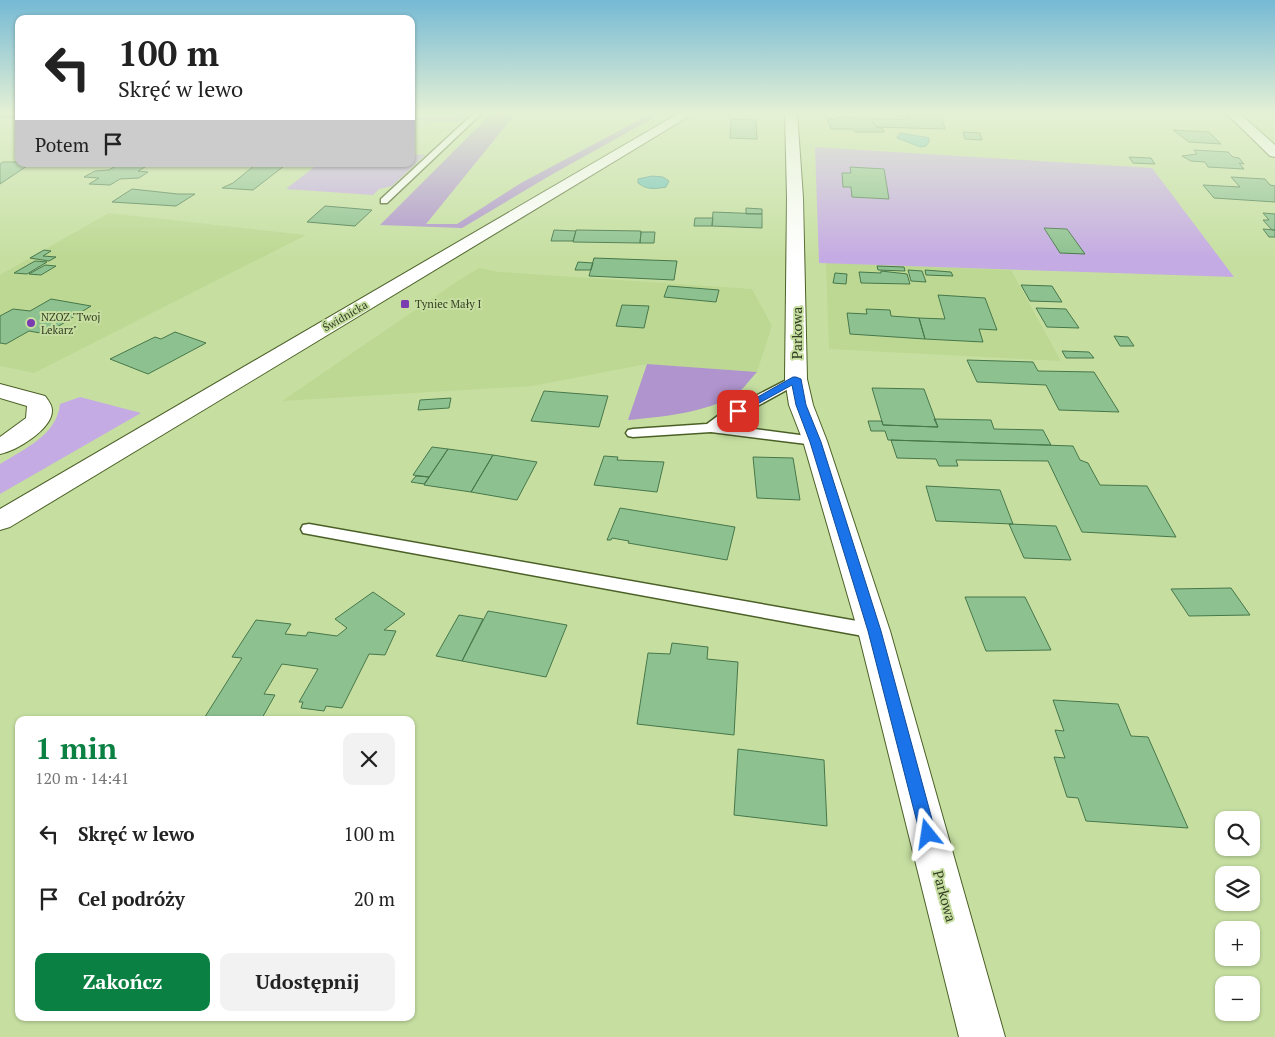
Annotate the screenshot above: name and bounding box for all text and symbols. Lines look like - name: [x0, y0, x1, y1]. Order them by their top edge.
- text: 100 m: [118, 30, 219, 76]
- icon: left: [35, 35, 100, 100]
- text: Skręć w lewo: [118, 74, 243, 103]
- icon: arrive: [99, 130, 127, 158]
- text: Potem: [35, 132, 89, 157]
- street label: Świdnicka: [320, 297, 370, 334]
- place label: Tyniec Mały I: [415, 297, 481, 311]
- marker: Tyniec Mały I: [399, 298, 411, 310]
- street label: Parkowa: [787, 307, 806, 359]
- place label: NZOZ "Twoj Lekarz": [41, 310, 100, 337]
- marker: NZOZ "Twoj Lekarz": [25, 317, 37, 329]
- pin: [717, 390, 759, 432]
- icon: arrive: [724, 397, 752, 425]
- text: 1 min: [35, 728, 117, 768]
- button: close: [343, 733, 395, 785]
- text: 120 m · 14:41: [35, 767, 129, 789]
- position arrow: [901, 807, 953, 859]
- map controls: [1215, 811, 1260, 1021]
- button: search: [1215, 811, 1260, 856]
- icon: left: [35, 820, 63, 848]
- text: Skręć w lewo: [78, 821, 195, 846]
- text: 100 m: [344, 821, 395, 846]
- button: layers: [1215, 866, 1260, 911]
- street label: Parkowa: [929, 868, 961, 924]
- icon: arrive: [35, 885, 63, 913]
- text: Cel podróży: [78, 886, 185, 911]
- text: 20 m: [354, 886, 395, 911]
- button: +: [1215, 921, 1260, 966]
- button: Zakończ: [35, 953, 210, 1011]
- button: Udostępnij: [220, 953, 395, 1011]
- button: −: [1215, 976, 1260, 1021]

